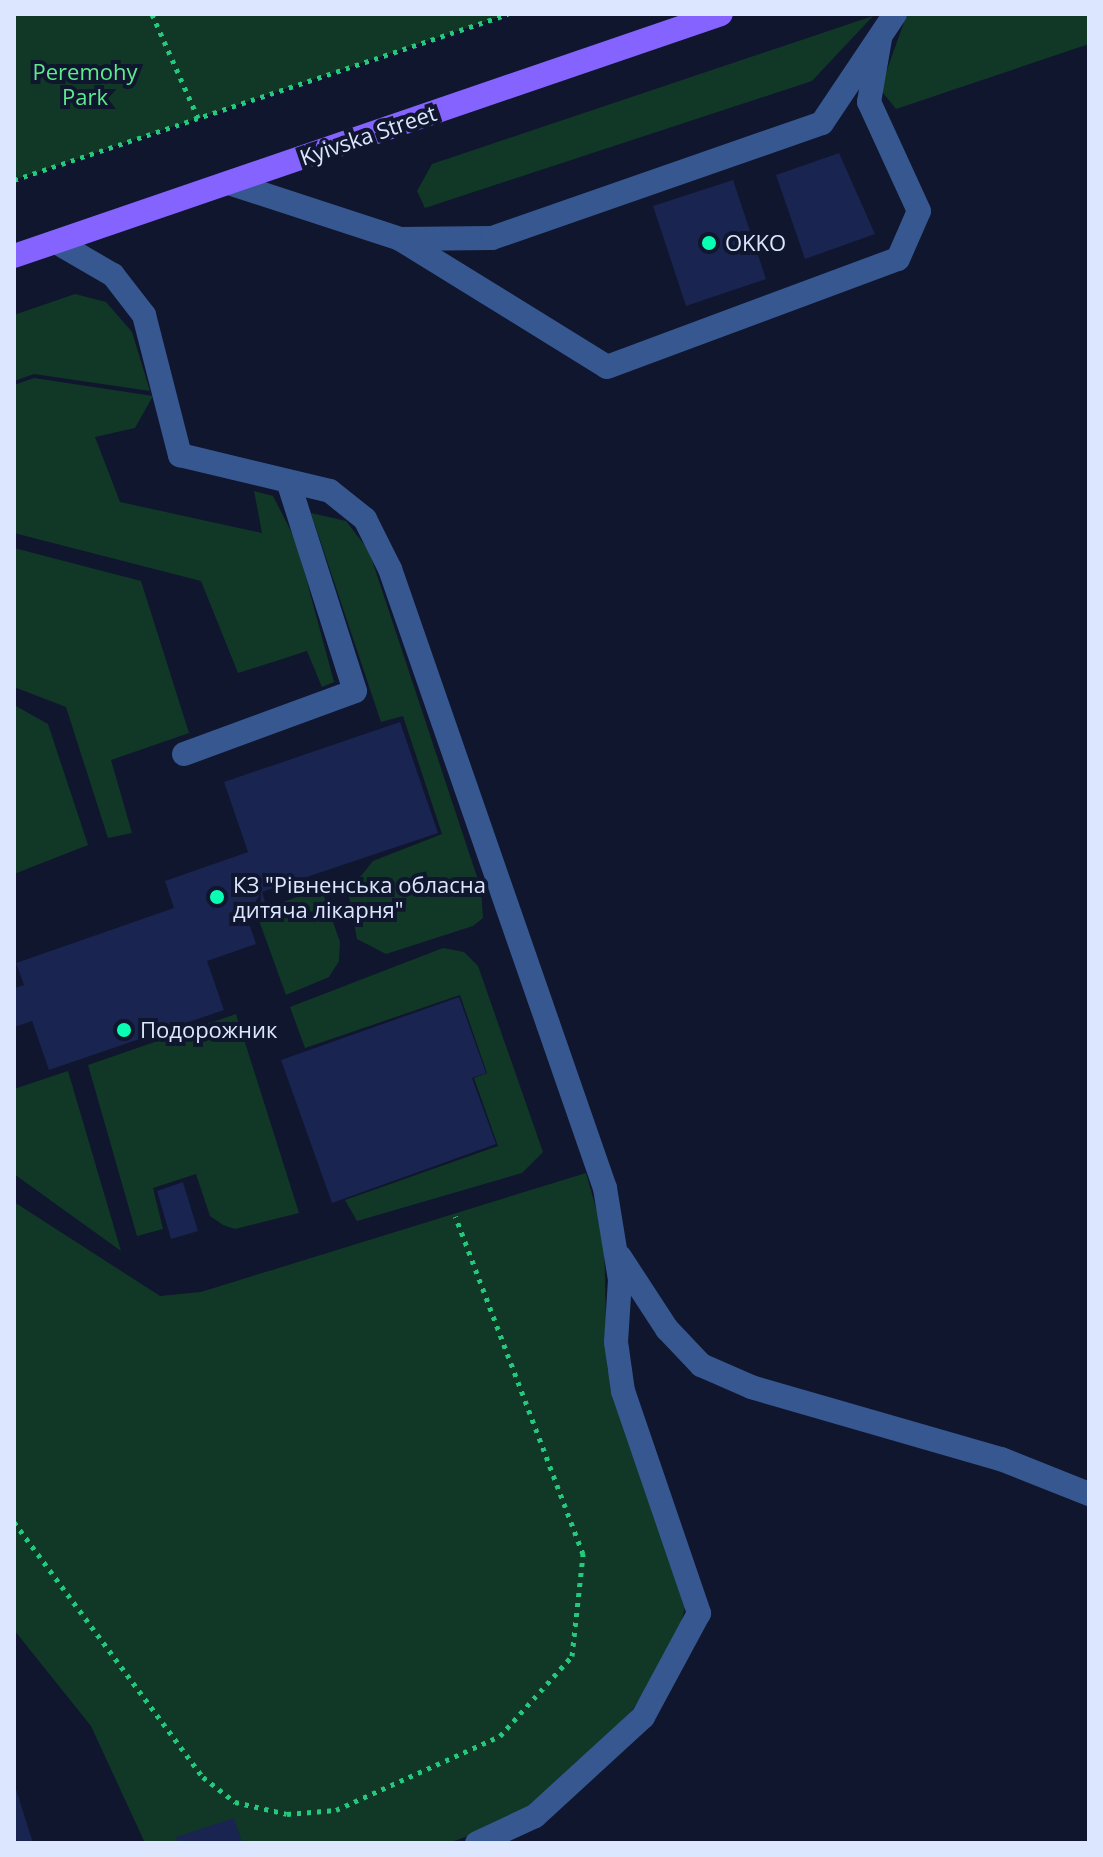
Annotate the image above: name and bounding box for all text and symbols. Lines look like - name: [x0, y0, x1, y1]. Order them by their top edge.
- park label: Peremohy Park: [32, 58, 138, 110]
- street label: Kyivska Street: [296, 99, 440, 171]
- place label: OKKO: [725, 230, 786, 256]
- marker: OKKO: [700, 234, 718, 252]
- place label: КЗ "Рівненська обласна дитяча лікарня": [233, 871, 486, 922]
- marker: КЗ "Рівненська обласна дитяча лікарня": [208, 888, 226, 906]
- place label: Подорожник: [140, 1017, 277, 1043]
- marker: Подорожник: [115, 1021, 133, 1039]

